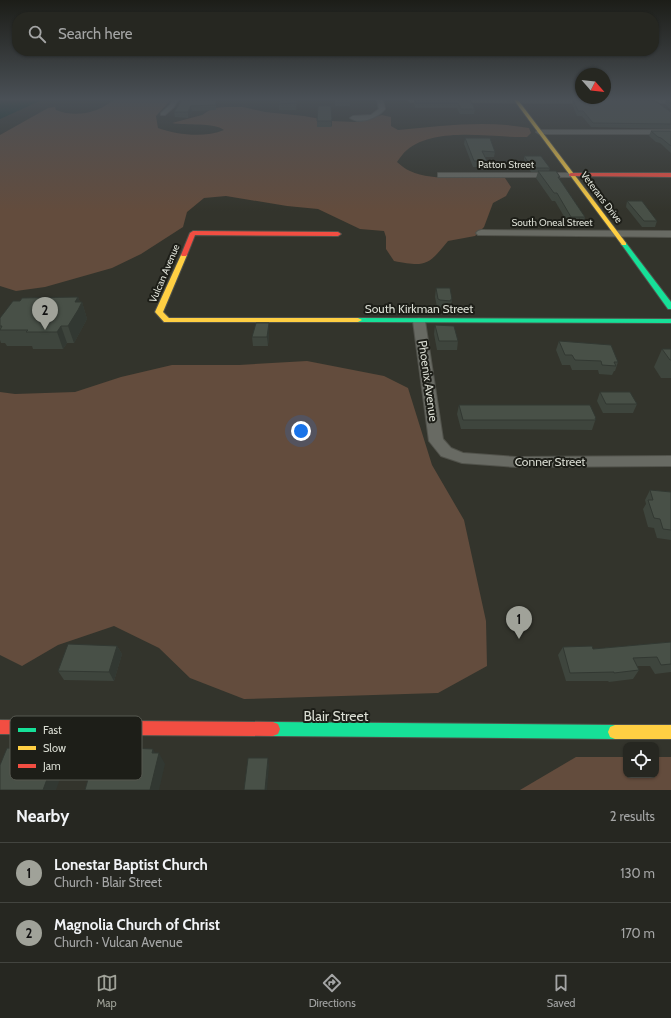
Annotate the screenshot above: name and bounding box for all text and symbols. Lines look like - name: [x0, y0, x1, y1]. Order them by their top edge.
- search box: [12, 12, 659, 56]
- icon: search: [26, 23, 48, 45]
- text: Search here: [58, 25, 133, 43]
- north arrow: [575, 68, 611, 104]
- street label: Patton Street: [478, 158, 535, 171]
- street label: Veterans Drive: [578, 169, 625, 226]
- street label: South Oneal Street: [511, 216, 593, 229]
- street label: Vulcan Avenue: [146, 242, 183, 304]
- pin: 2: [32, 297, 58, 330]
- street label: South Kirkman Street: [365, 301, 473, 316]
- street label: Phoenix Avenue: [415, 339, 442, 422]
- your location: [291, 421, 311, 441]
- street label: Conner Street: [515, 454, 585, 469]
- pin: 1: [506, 606, 532, 639]
- street label: Blair Street: [304, 707, 369, 725]
- legend: [10, 716, 142, 780]
- text: Fast: [43, 723, 62, 737]
- text: Slow: [43, 741, 66, 755]
- map controls: [623, 742, 659, 778]
- button: locate: [623, 742, 659, 778]
- text: Jam: [42, 759, 61, 773]
- text: Nearby: [16, 806, 69, 826]
- text: 2 results: [610, 808, 655, 824]
- text: Lonestar Baptist Church: [54, 856, 208, 874]
- text: 1: [27, 865, 31, 881]
- text: 130 m: [620, 865, 655, 881]
- text: Church · Blair Street: [54, 874, 162, 890]
- text: Magnolia Church of Christ: [54, 916, 220, 934]
- text: 2: [26, 925, 32, 941]
- text: 170 m: [621, 925, 655, 941]
- text: Church · Vulcan Avenue: [54, 934, 183, 950]
- tab: Map: [96, 972, 118, 1010]
- tab: Directions: [309, 972, 356, 1010]
- tab: Saved: [547, 972, 575, 1010]

